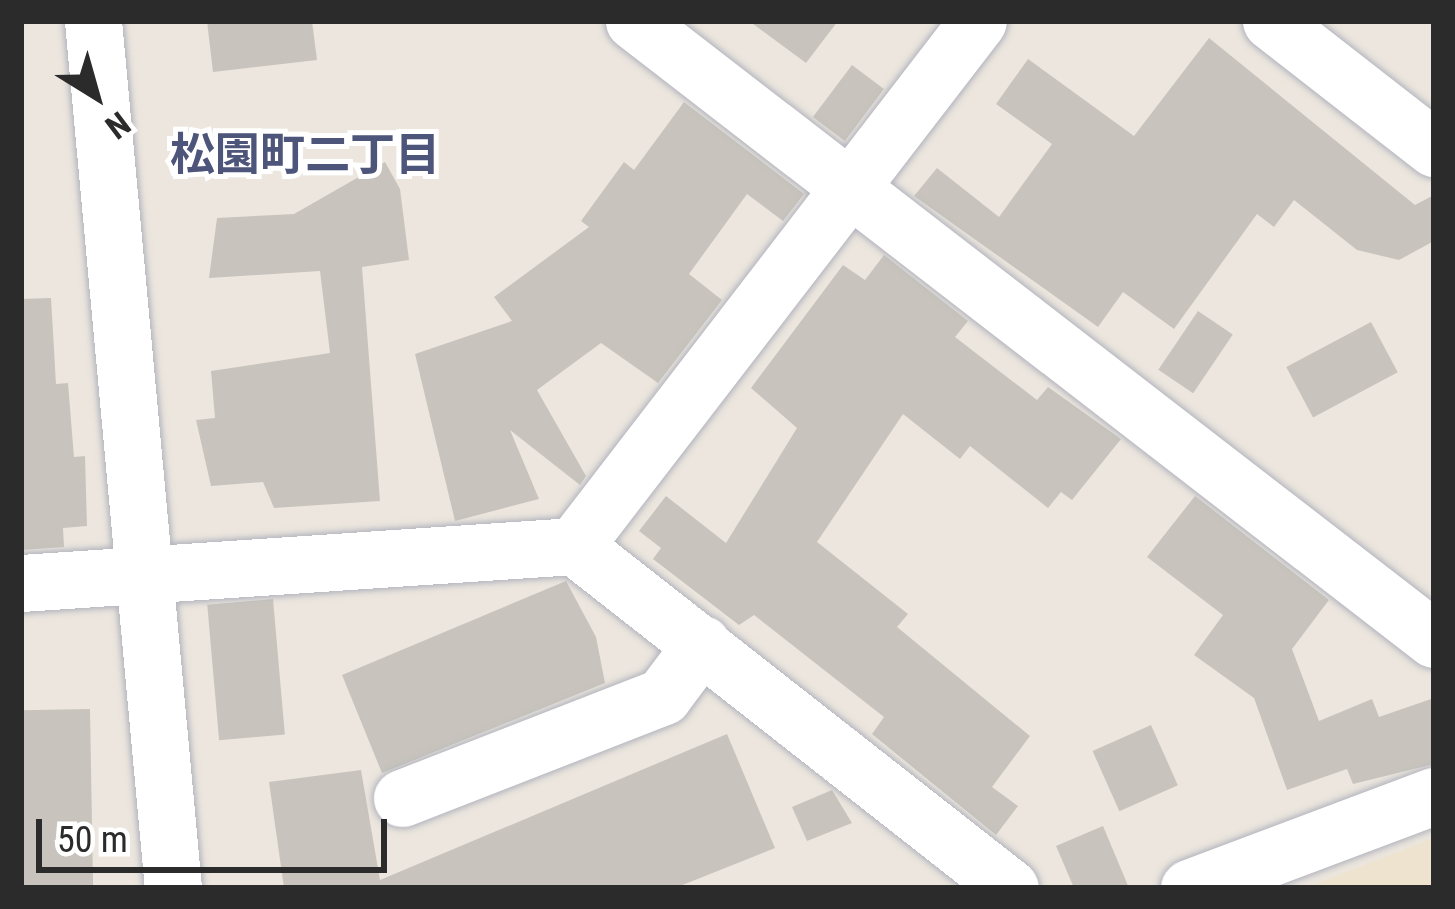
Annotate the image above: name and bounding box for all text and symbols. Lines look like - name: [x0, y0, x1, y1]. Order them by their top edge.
- north arrow: [36, 36, 156, 156]
- text: N: [98, 103, 138, 147]
- district label: 松園町二丁目: [170, 128, 440, 182]
- scale bar: [42, 795, 393, 869]
- text: 50 m: [57, 819, 128, 861]

